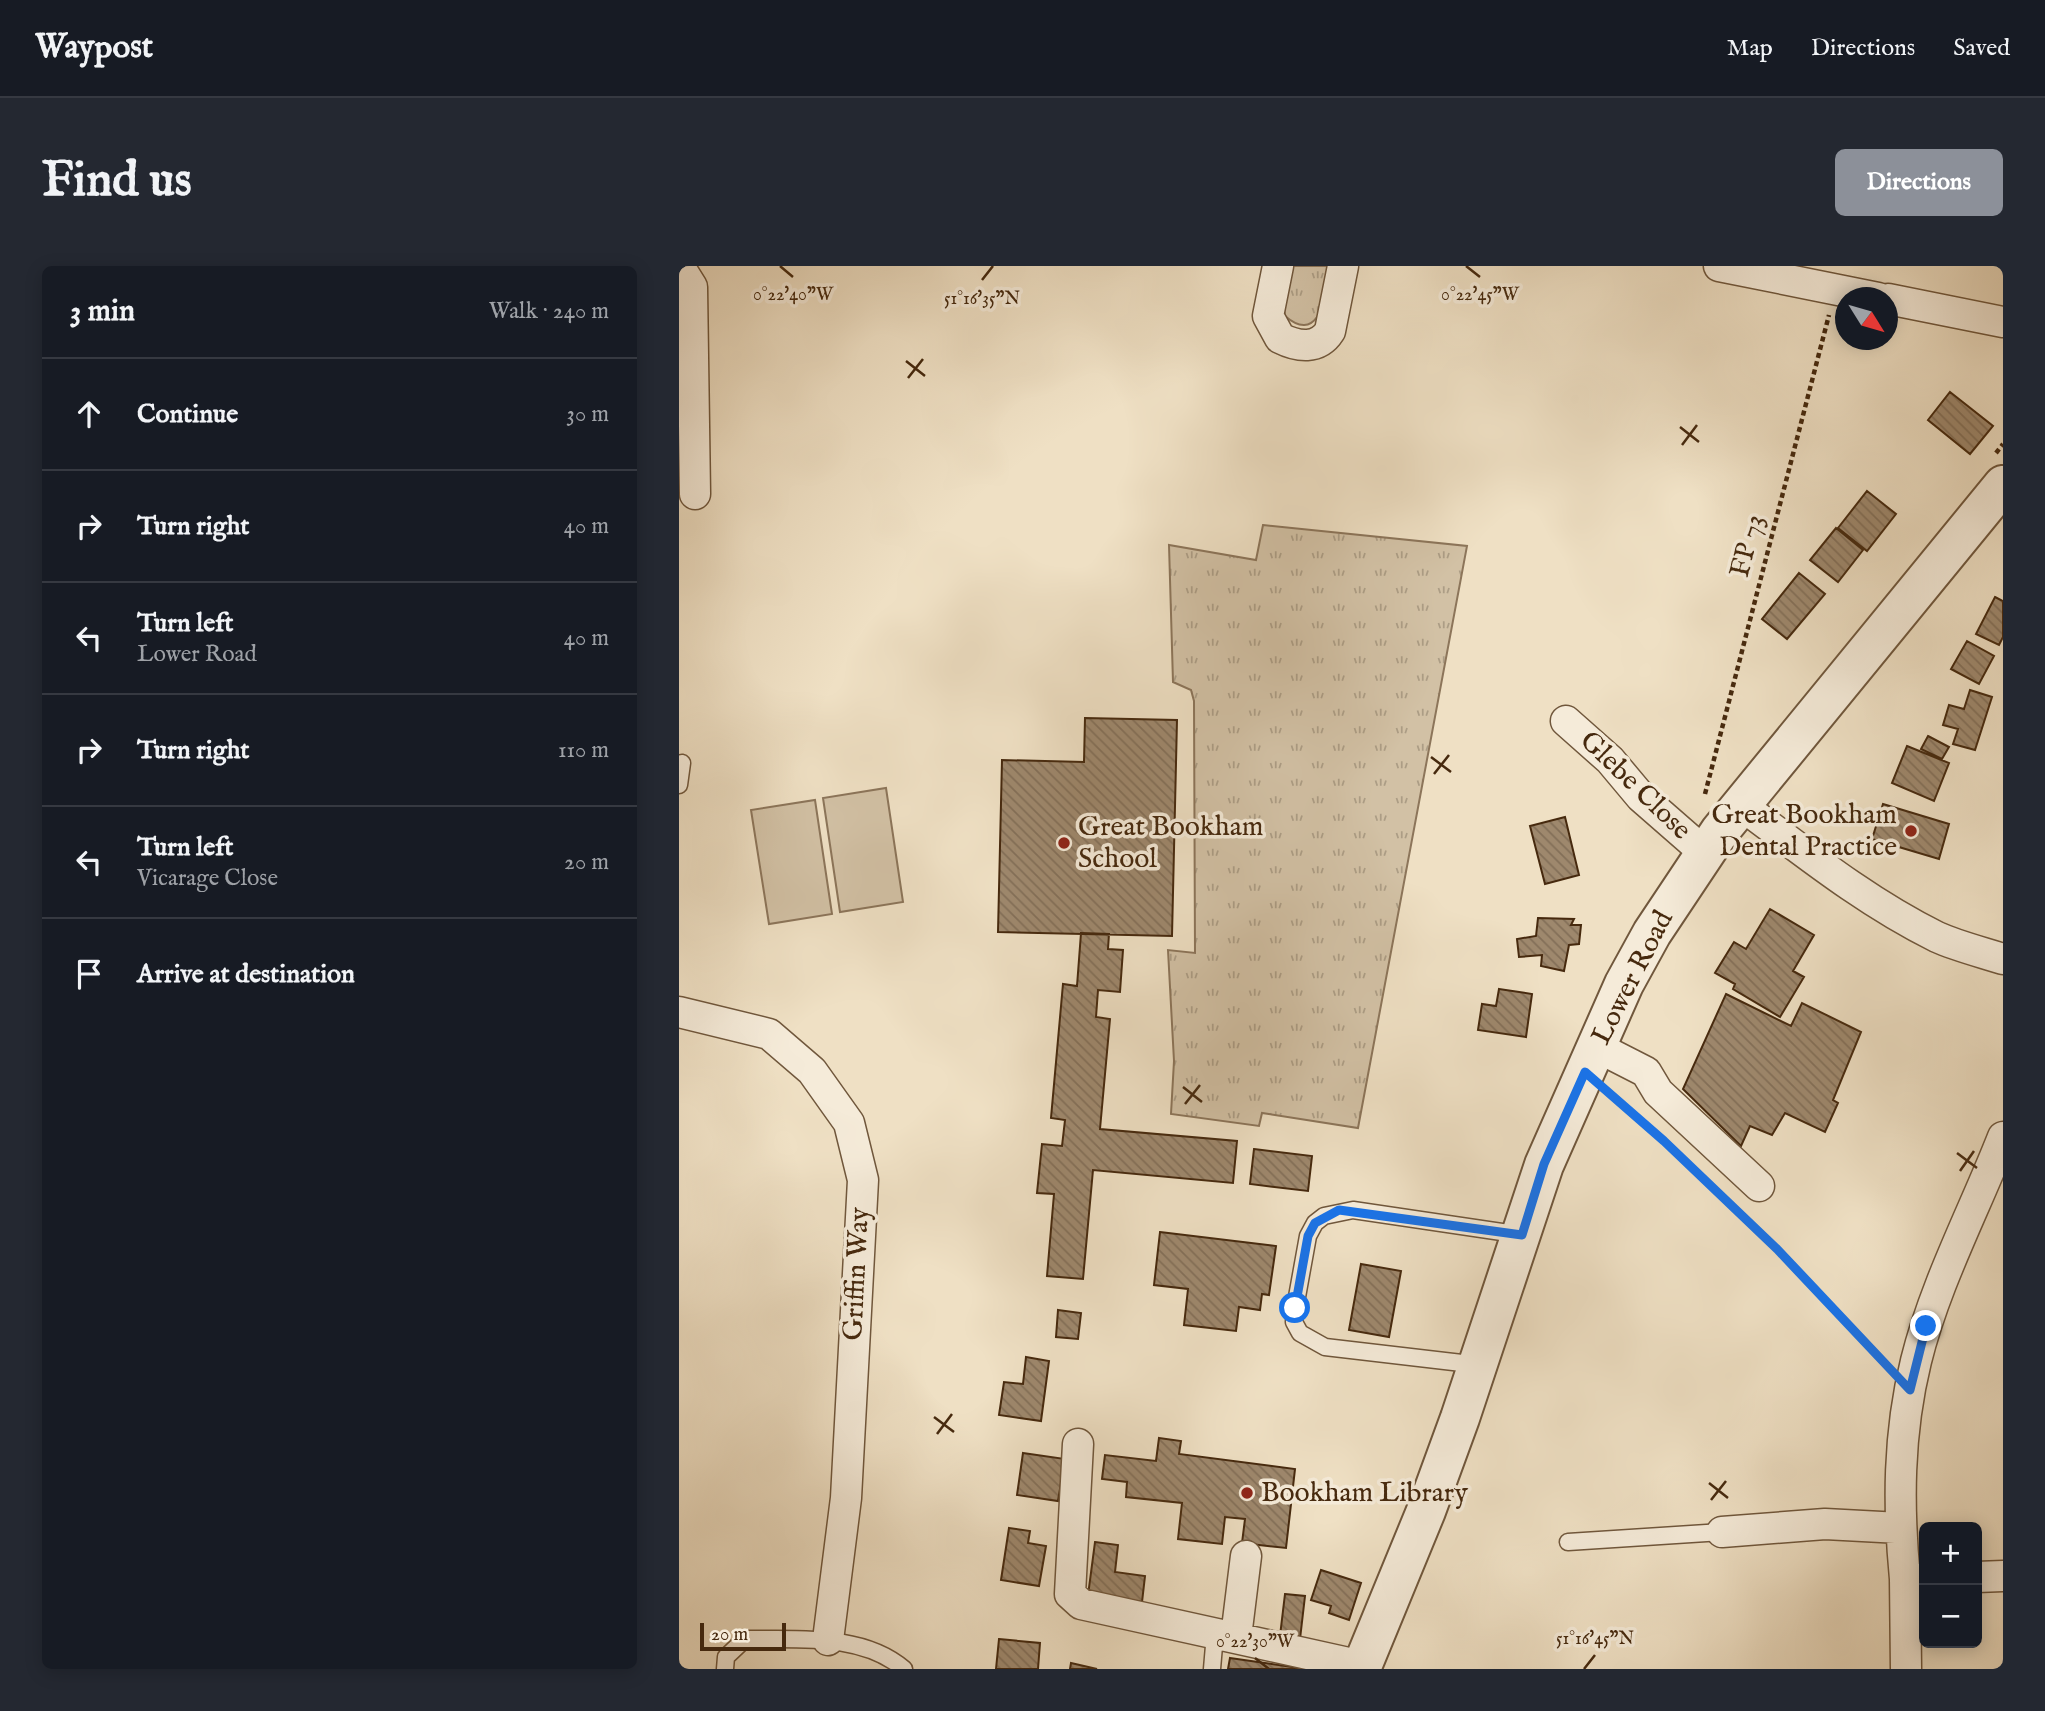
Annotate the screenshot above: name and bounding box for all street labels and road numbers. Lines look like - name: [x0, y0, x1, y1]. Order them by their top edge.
- street label: FP 73: [1723, 511, 1773, 581]
- street label: Glebe Close: [1572, 724, 1698, 848]
- street label: Lower Road: [1584, 905, 1682, 1051]
- street label: Griffin Way: [836, 1206, 878, 1342]

